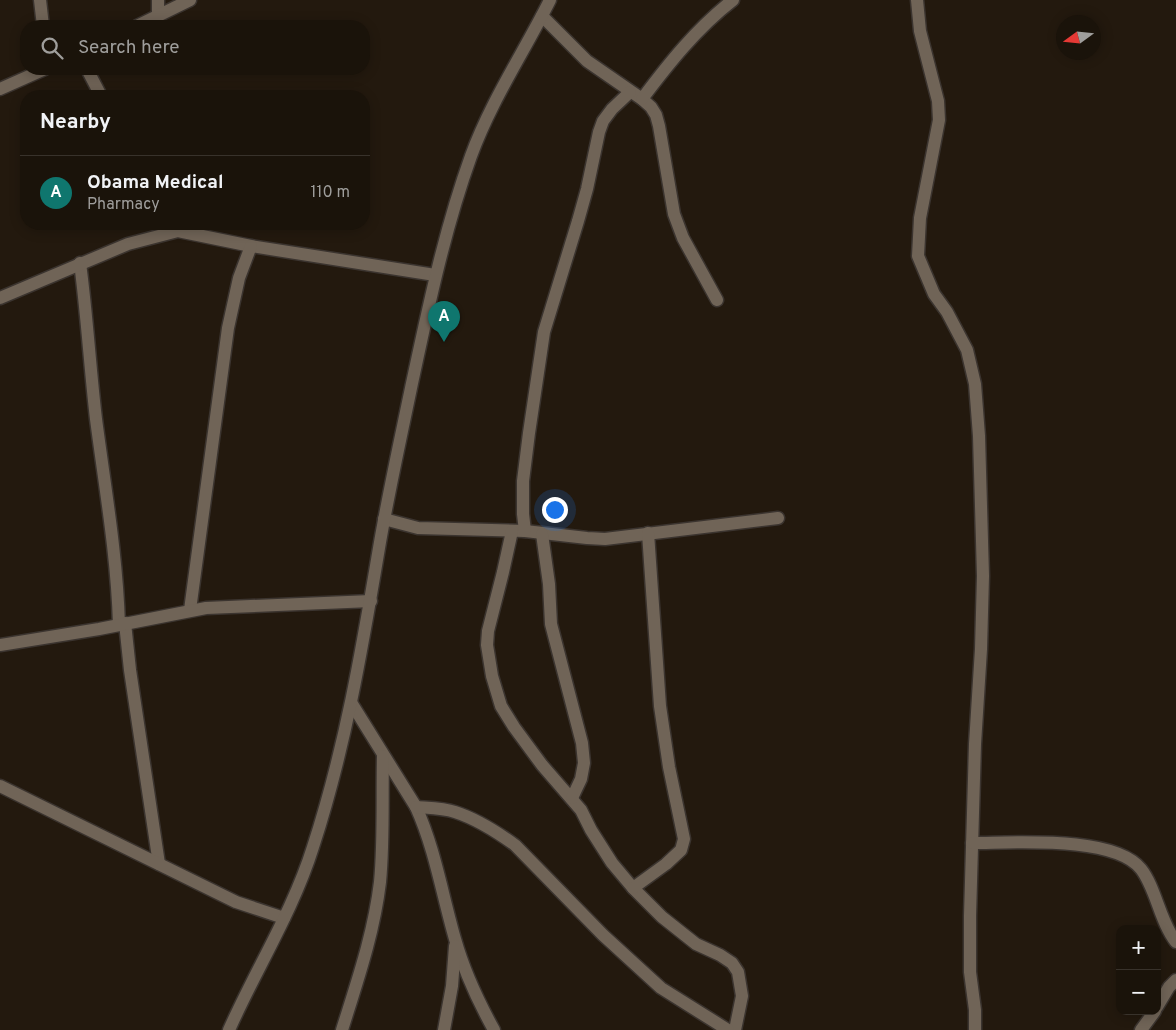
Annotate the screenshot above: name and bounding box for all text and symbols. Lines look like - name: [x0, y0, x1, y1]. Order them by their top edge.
- north arrow: [1056, 15, 1101, 60]
- search box: [20, 20, 370, 75]
- icon: search: [38, 34, 66, 62]
- text: Search here: [78, 36, 180, 60]
- text: Nearby: [40, 109, 111, 136]
- text: Obama Medical: [87, 171, 223, 195]
- text: A: [50, 183, 62, 203]
- text: 110 m: [310, 183, 350, 203]
- text: Pharmacy: [87, 195, 160, 215]
- pin: A: [428, 301, 460, 342]
- your location: [542, 497, 568, 523]
- map controls: [1116, 925, 1161, 1015]
- button: +: [1116, 925, 1161, 970]
- button: −: [1116, 970, 1161, 1015]

